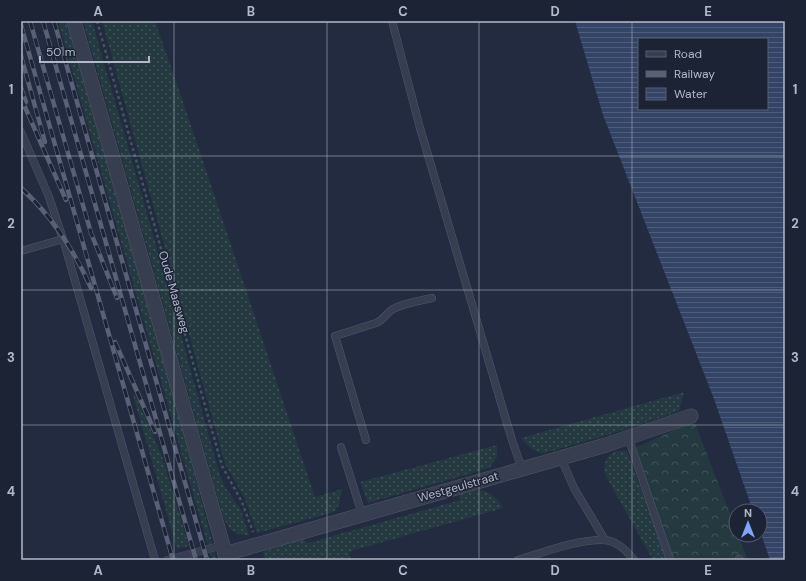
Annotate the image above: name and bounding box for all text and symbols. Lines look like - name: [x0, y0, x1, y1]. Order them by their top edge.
- text: A: [93, 3, 103, 20]
- text: B: [247, 3, 255, 20]
- text: C: [398, 3, 408, 20]
- text: D: [550, 3, 560, 20]
- text: E: [704, 3, 712, 20]
- scale bar: [40, 38, 149, 64]
- legend: [638, 38, 768, 110]
- text: 50 m: [46, 44, 75, 60]
- text: Road: [674, 46, 702, 62]
- text: Railway: [674, 66, 715, 82]
- text: 1: [9, 81, 13, 98]
- text: 1: [793, 81, 797, 98]
- text: Water: [674, 86, 708, 102]
- text: 2: [7, 215, 15, 232]
- text: 2: [791, 215, 799, 232]
- street label: Oude Maasweg: [155, 249, 193, 335]
- text: 3: [7, 349, 15, 366]
- text: 3: [791, 349, 799, 366]
- street label: Westgeulstraat: [416, 468, 501, 506]
- text: 4: [7, 483, 15, 500]
- text: 4: [791, 483, 799, 500]
- north arrow: [728, 503, 768, 543]
- text: N: [744, 506, 752, 520]
- text: A: [93, 562, 103, 579]
- text: B: [247, 562, 255, 579]
- text: C: [398, 562, 408, 579]
- text: D: [550, 562, 560, 579]
- text: E: [704, 562, 712, 579]

